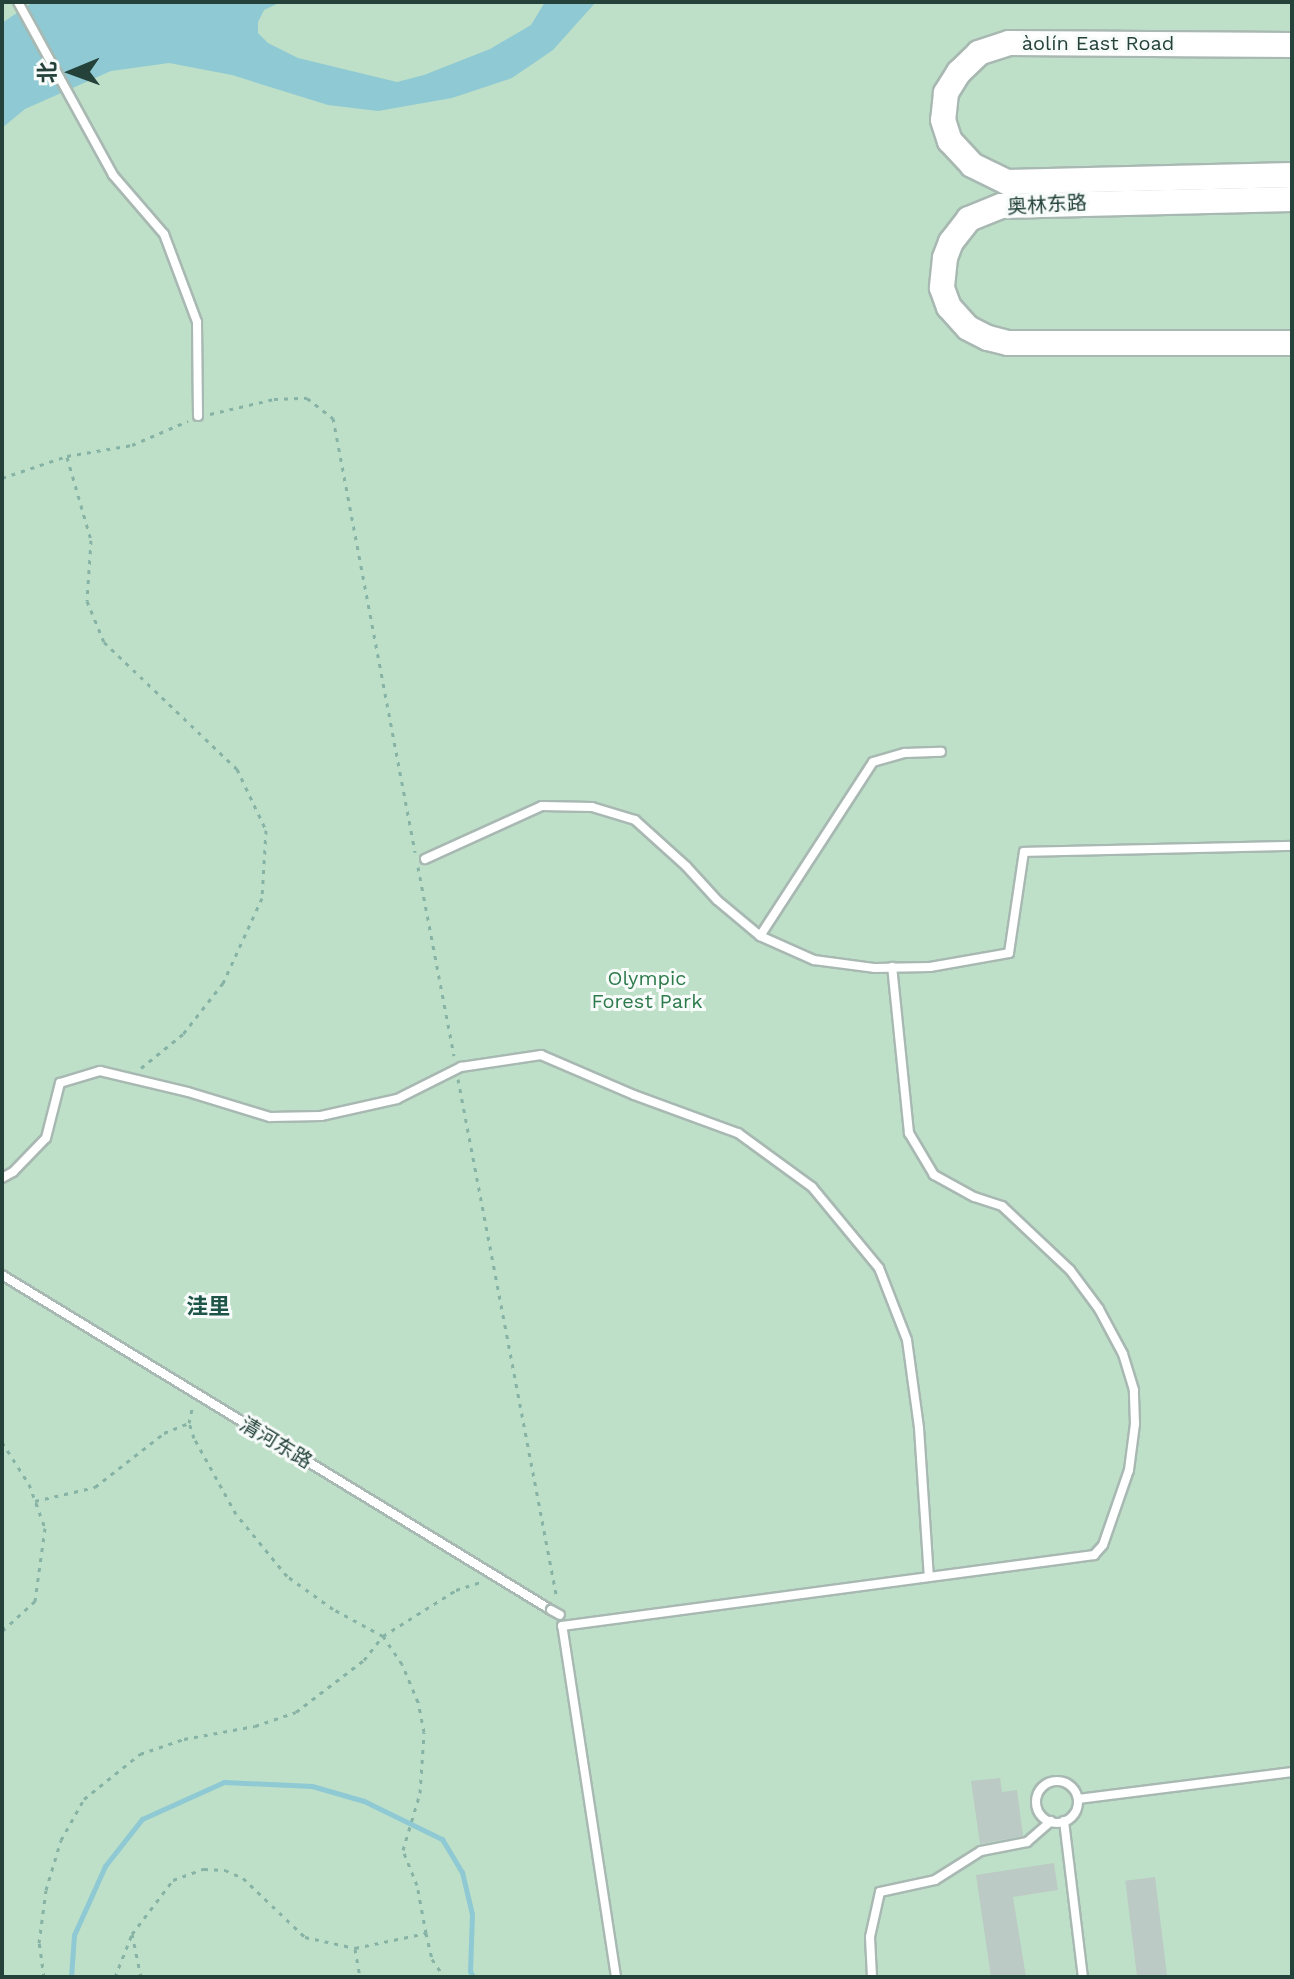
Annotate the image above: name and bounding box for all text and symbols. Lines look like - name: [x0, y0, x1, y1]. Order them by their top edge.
- street label: àolín East Road: [1022, 31, 1174, 55]
- north arrow: [32, 32, 112, 112]
- text: 北: [35, 61, 60, 84]
- street label: 奥林东路: [1006, 191, 1088, 219]
- park label: Olympic Forest Park: [591, 966, 703, 1013]
- district label: 洼里: [186, 1294, 230, 1320]
- street label: 清河东路: [236, 1412, 316, 1474]

